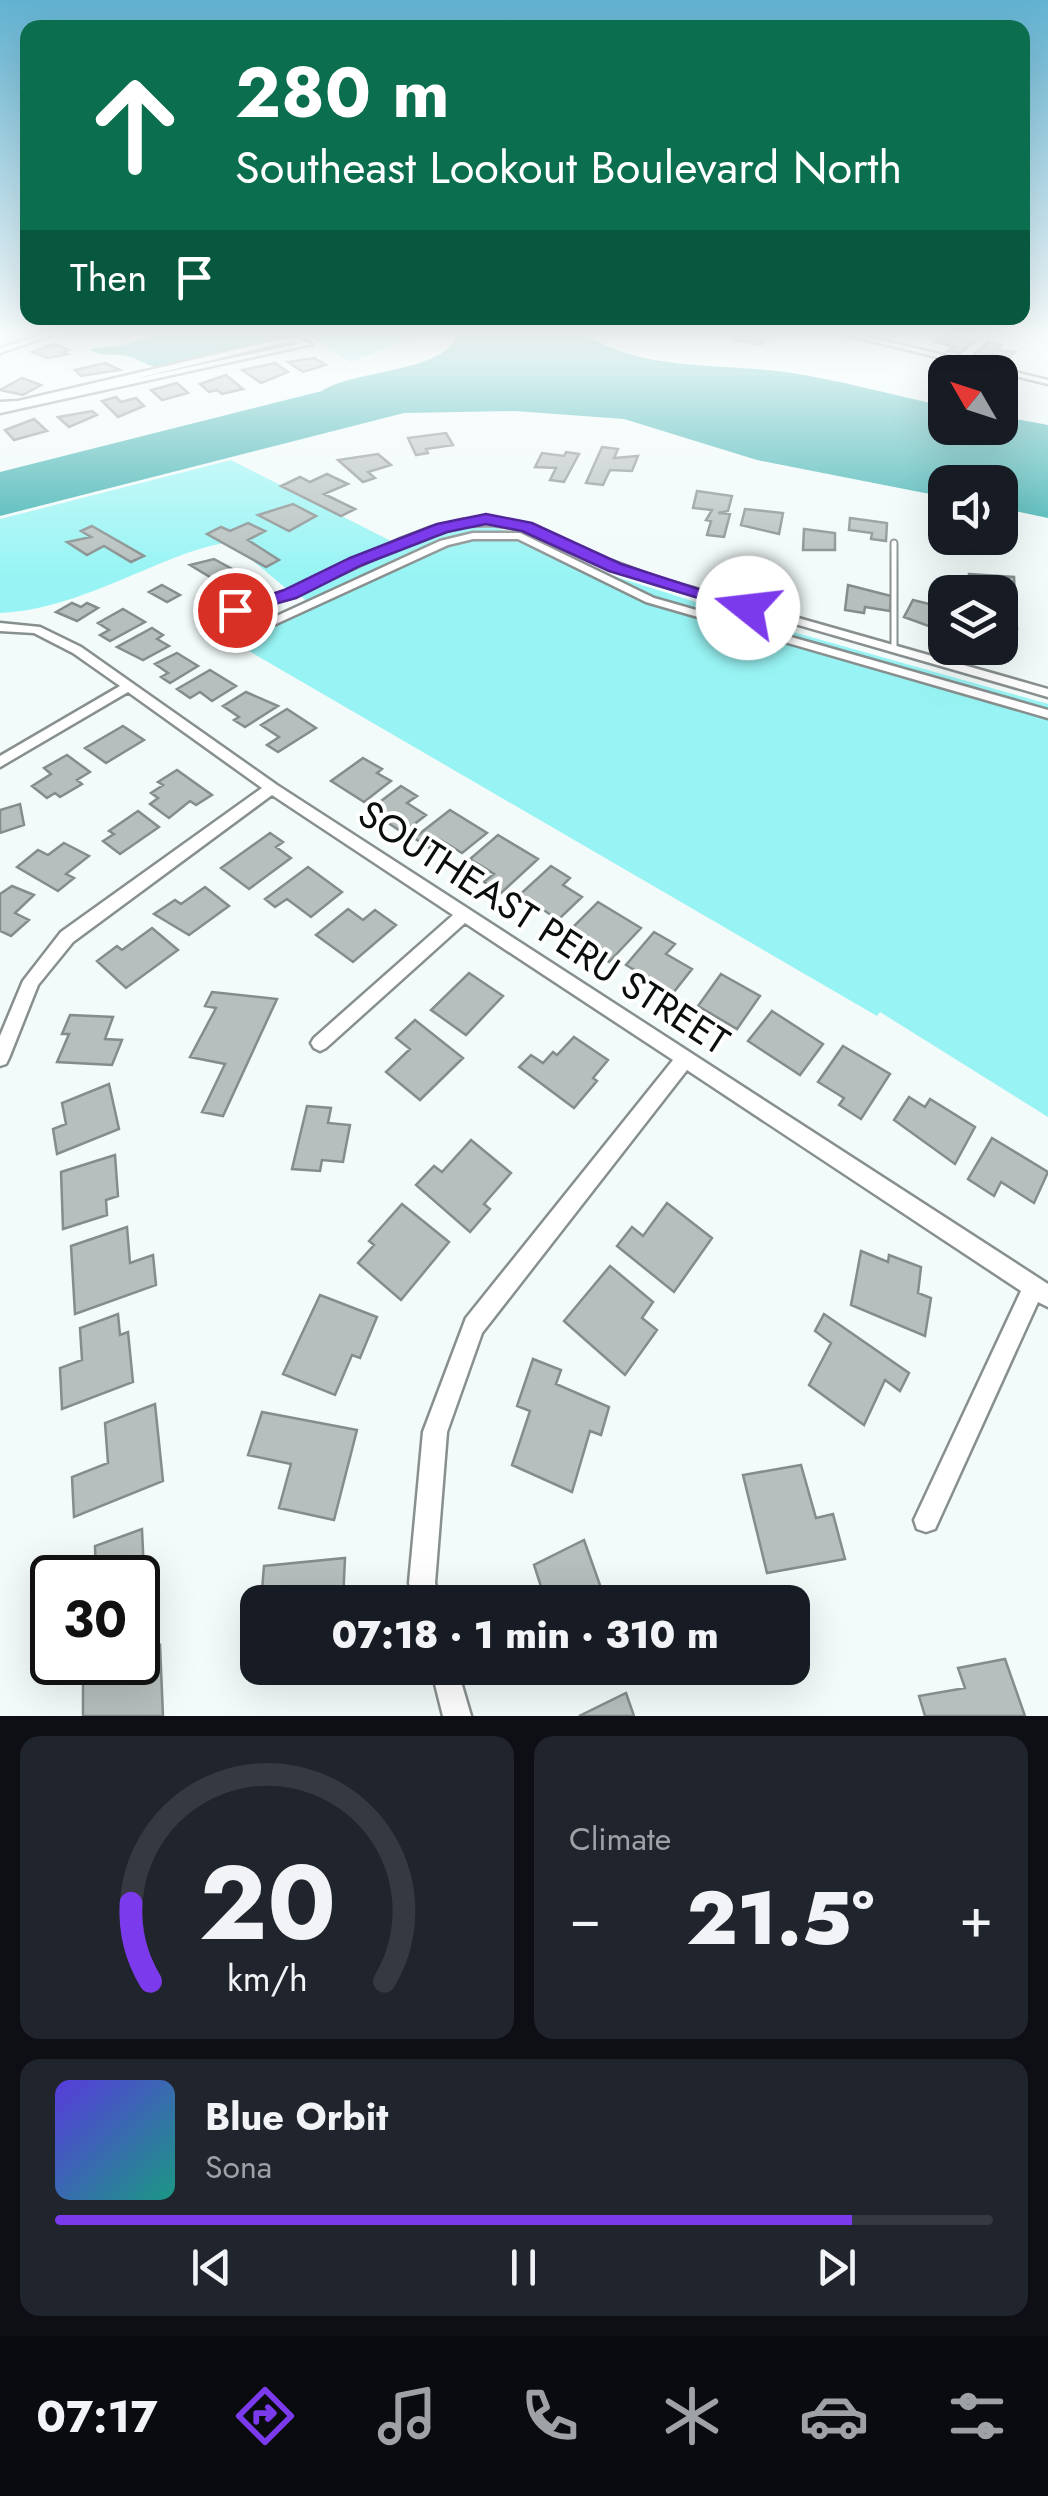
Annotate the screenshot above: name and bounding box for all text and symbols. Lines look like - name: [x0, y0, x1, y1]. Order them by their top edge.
- text: 280 m: [235, 42, 450, 143]
- icon: ahead: [70, 60, 200, 190]
- text: Southeast Lookout Boulevard North: [235, 135, 902, 200]
- text: Then: [70, 250, 147, 305]
- icon: arrive: [167, 250, 222, 305]
- north arrow: [928, 355, 1018, 445]
- map controls: [928, 355, 1018, 665]
- button: sound: [928, 465, 1018, 555]
- position arrow: [696, 556, 800, 660]
- pin: [193, 568, 278, 653]
- button: layers: [928, 575, 1018, 665]
- icon: arrive: [208, 583, 263, 638]
- street label: SOUTHEAST PERU STREET: [348, 786, 741, 1068]
- speed limit sign: 30: [30, 1555, 160, 1685]
- text: 07:18 · 1 min · 310 m: [331, 1607, 719, 1662]
- text: Climate: [569, 1816, 671, 1862]
- text: 20: [198, 1828, 336, 1978]
- text: 21.5°: [686, 1864, 874, 1972]
- text: −: [569, 1878, 601, 1958]
- text: +: [959, 1878, 993, 1958]
- text: km/h: [227, 1953, 307, 2004]
- text: Blue Orbit: [205, 2089, 388, 2144]
- text: Sona: [205, 2144, 272, 2190]
- icon: previous: [184, 2240, 239, 2295]
- icon: pause: [496, 2240, 551, 2295]
- icon: next: [809, 2240, 864, 2295]
- icon: directions: [230, 2381, 300, 2451]
- icon: music: [372, 2381, 442, 2451]
- icon: phone: [515, 2381, 585, 2451]
- icon: climate: [657, 2381, 727, 2451]
- icon: car: [799, 2381, 869, 2451]
- icon: filters: [942, 2381, 1012, 2451]
- text: 07:17: [36, 2384, 158, 2449]

